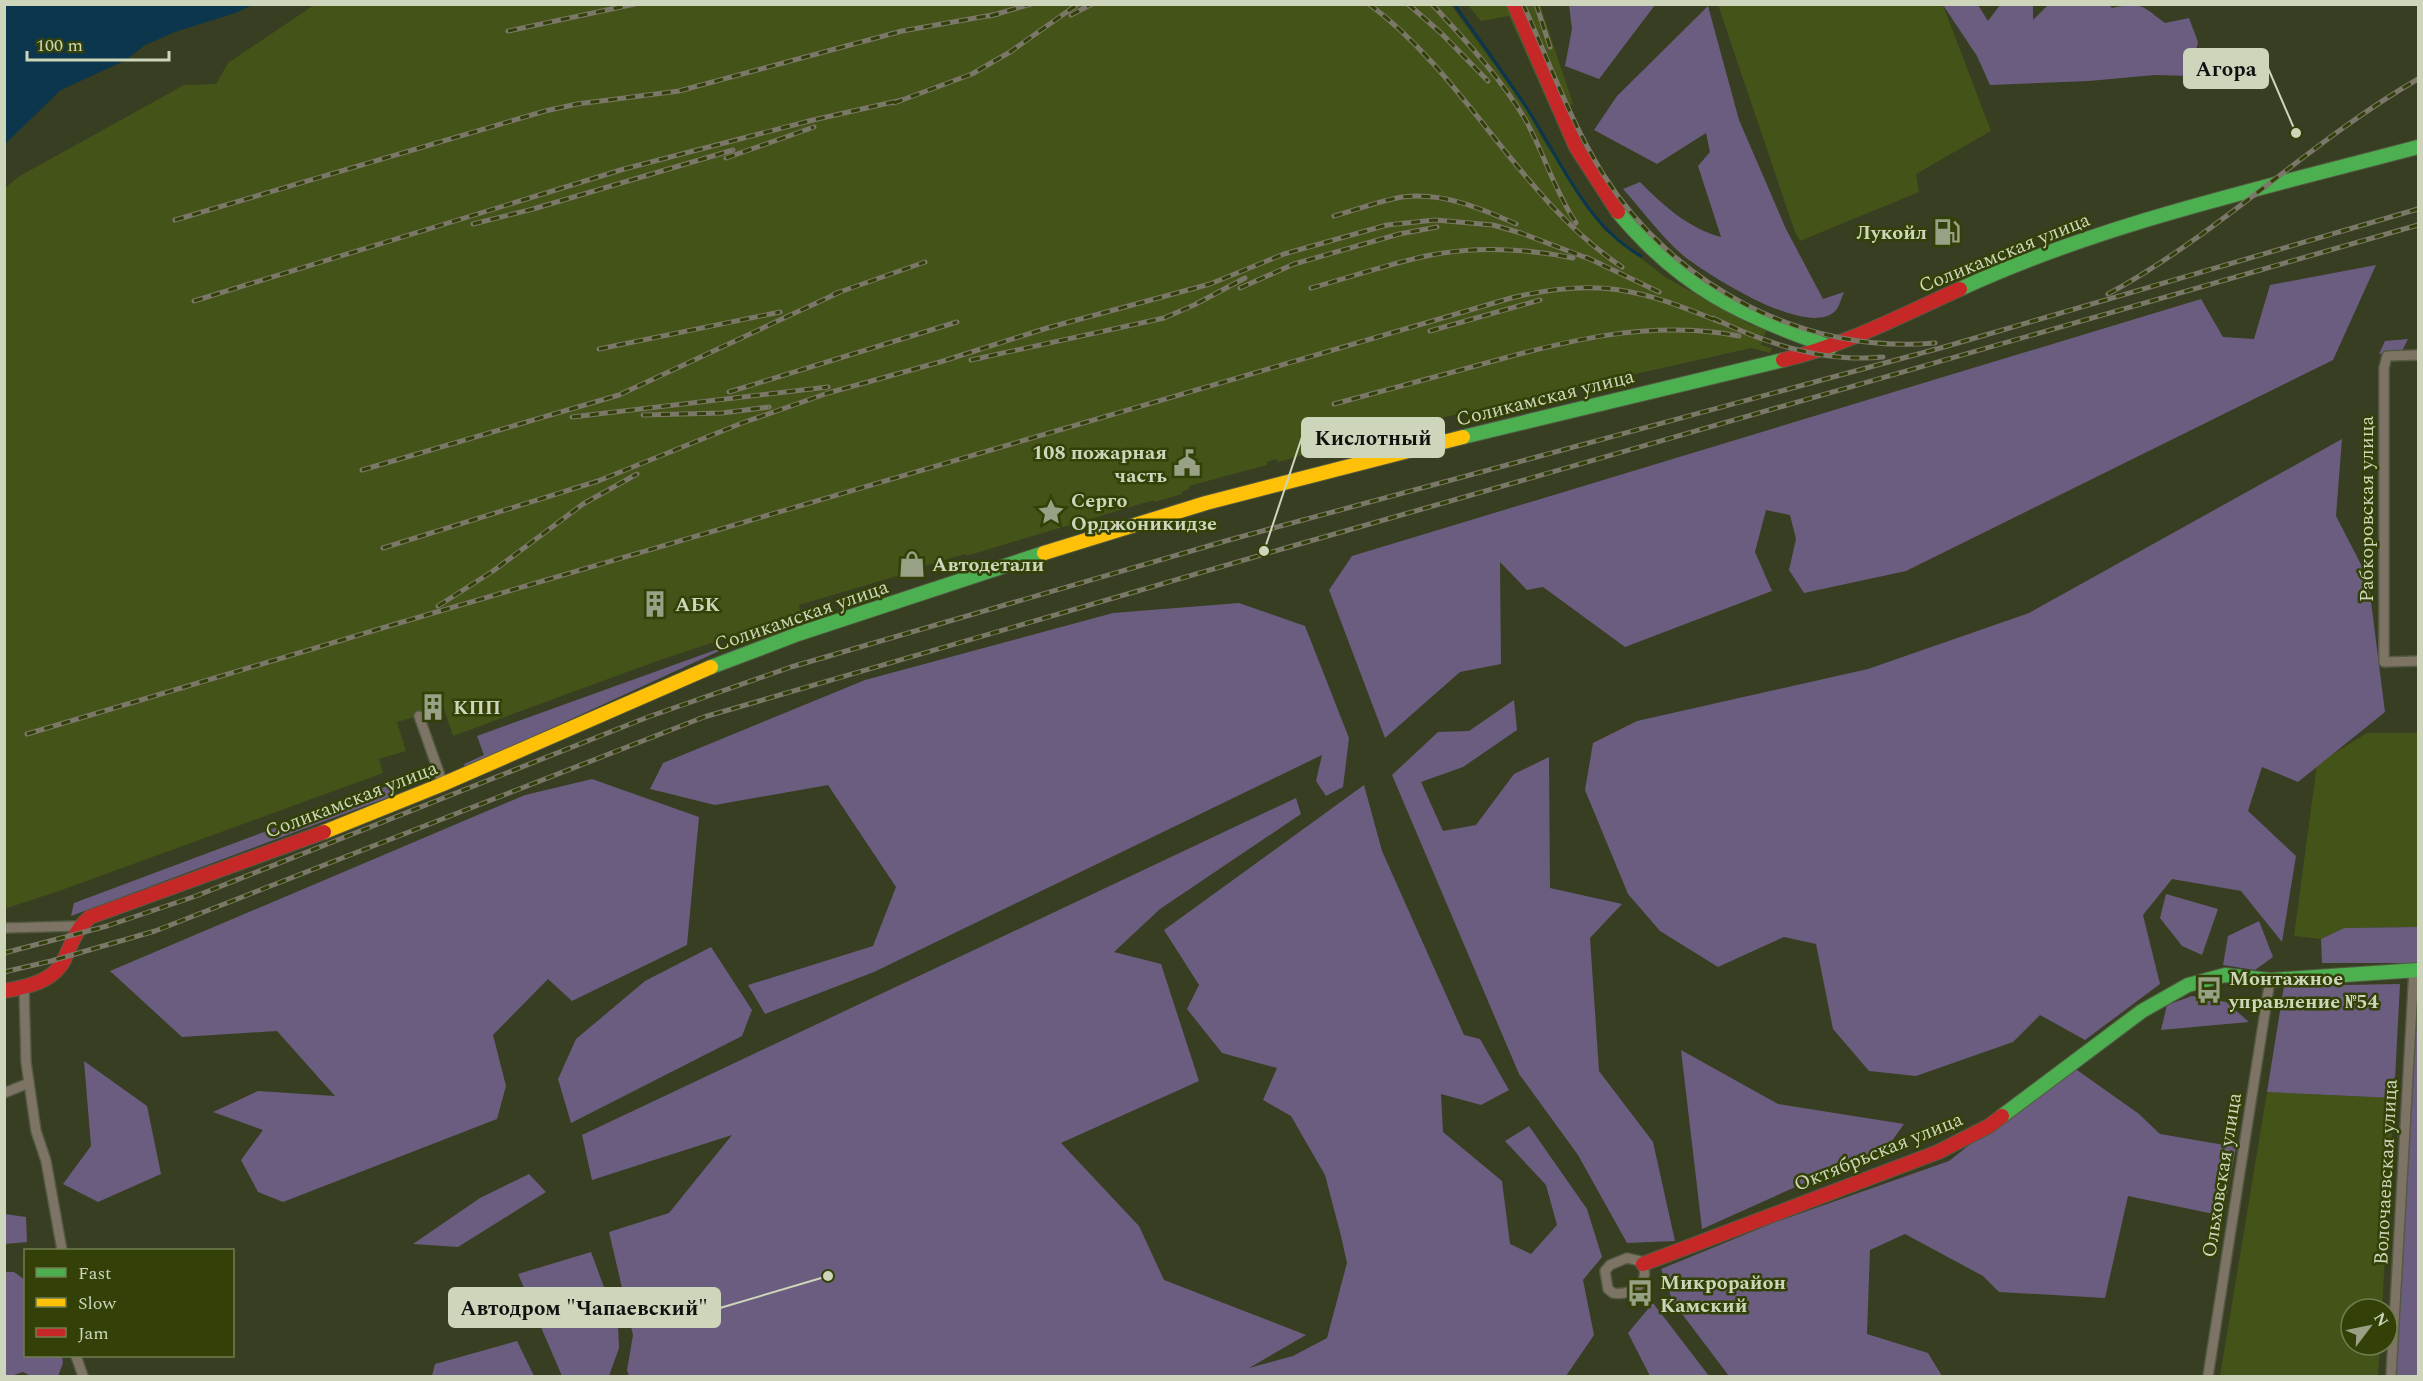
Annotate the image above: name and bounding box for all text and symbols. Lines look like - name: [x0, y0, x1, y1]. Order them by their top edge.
- scale bar: [27, 24, 170, 62]
- text: 100 m: [36, 32, 83, 59]
- callout: Агора: [2184, 49, 2268, 88]
- text: Агора: [2196, 54, 2257, 86]
- street label: Соликамская улица: [1914, 205, 2095, 301]
- fuel station icon: Лукойл: [1932, 217, 1962, 247]
- place label: Лукойл: [1857, 218, 1927, 248]
- street label: Соликамская улица: [1453, 361, 1638, 435]
- street label: Рабкоровская улица: [2352, 416, 2382, 602]
- callout: Кислотный: [1302, 418, 1444, 457]
- text: Кислотный: [1314, 423, 1432, 455]
- place label: 108 пожарная часть: [1032, 438, 1167, 491]
- public building icon: 108 пожарная часть: [1172, 448, 1202, 478]
- place label: Серго Орджоникидзе: [1071, 486, 1217, 539]
- place icon: Серго Орджоникидзе: [1036, 497, 1066, 527]
- shop icon: Автодетали: [897, 549, 927, 579]
- place label: Автодетали: [932, 550, 1044, 580]
- street label: Соликамская улица: [710, 572, 893, 660]
- building icon: АБК: [640, 589, 670, 619]
- place label: АБК: [675, 590, 720, 620]
- building icon: КПП: [418, 692, 448, 722]
- place label: КПП: [453, 693, 501, 723]
- street label: Соликамская улица: [261, 753, 442, 847]
- place label: Монтажное управление №54: [2228, 964, 2379, 1017]
- bus stop icon: Монтажное управление №54: [2194, 975, 2224, 1005]
- street label: Волочаевская улица: [2366, 1078, 2406, 1266]
- street label: Ольховская улица: [2194, 1090, 2250, 1260]
- street label: Октябрьская улица: [1789, 1104, 1968, 1200]
- legend: [24, 1249, 234, 1357]
- text: Fast: [78, 1260, 111, 1287]
- place label: Микрорайон Камский: [1660, 1268, 1786, 1321]
- bus stop icon: Микрорайон Камский: [1625, 1278, 1655, 1308]
- callout: Автодром "Чапаевский": [449, 1288, 720, 1327]
- text: Slow: [78, 1290, 117, 1317]
- text: Автодром "Чапаевский": [460, 1293, 708, 1325]
- north arrow: [2339, 1297, 2399, 1357]
- text: N: [2367, 1308, 2395, 1331]
- text: Jam: [78, 1320, 109, 1347]

